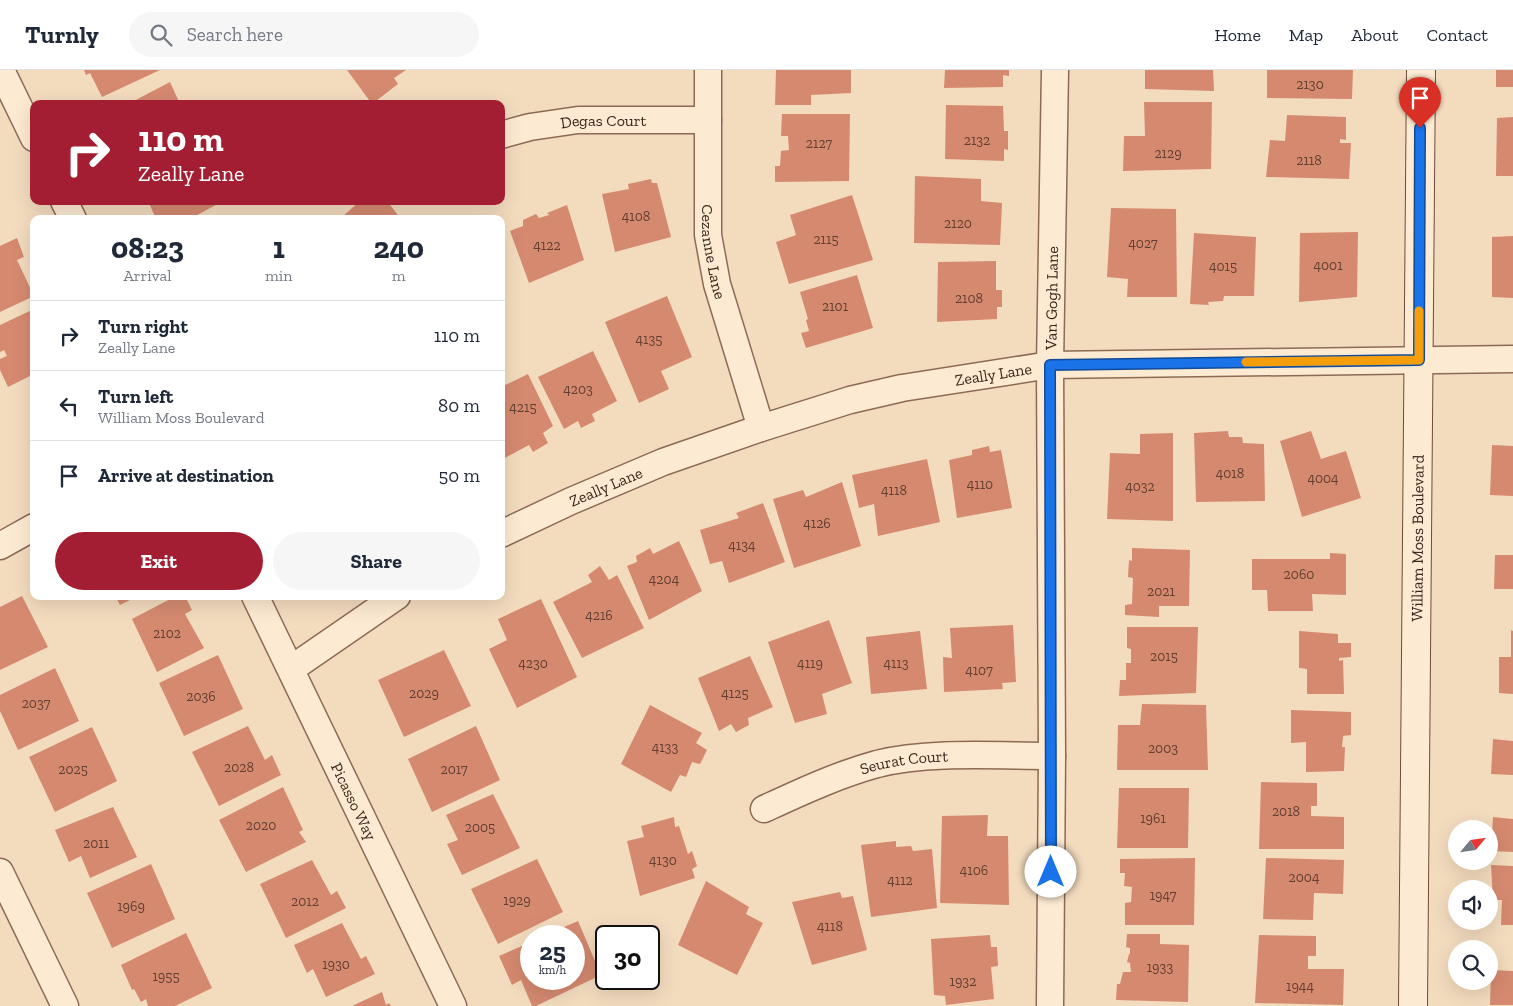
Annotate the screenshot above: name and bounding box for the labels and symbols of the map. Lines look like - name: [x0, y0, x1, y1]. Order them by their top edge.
- house number: 2130: [1296, 76, 1324, 93]
- pin: [1399, 77, 1441, 128]
- street label: Degas Court: [559, 111, 647, 132]
- house number: 2132: [964, 132, 990, 149]
- house number: 2127: [806, 135, 833, 152]
- house number: 2129: [1154, 145, 1182, 162]
- house number: 2118: [1296, 152, 1322, 169]
- street label: Cezanne Lane: [698, 204, 730, 301]
- house number: 4108: [622, 208, 650, 225]
- house number: 2120: [944, 215, 972, 232]
- house number: 2115: [813, 231, 839, 248]
- house number: 4027: [1128, 235, 1158, 252]
- house number: 4122: [533, 237, 561, 254]
- street label: Van Gogh Lane: [1041, 246, 1062, 351]
- house number: 4001: [1313, 257, 1343, 274]
- house number: 4015: [1209, 258, 1237, 275]
- house number: 2108: [955, 290, 983, 307]
- house number: 2101: [822, 298, 849, 315]
- house number: 4135: [636, 331, 662, 348]
- street label: Zeally Lane: [954, 359, 1033, 390]
- house number: 4203: [563, 381, 593, 398]
- house number: 4215: [509, 399, 537, 416]
- street label: William Moss Boulevard: [1407, 454, 1428, 622]
- street label: Zeally Lane: [566, 463, 645, 511]
- house number: 4018: [1216, 465, 1244, 482]
- house number: 4004: [1307, 470, 1339, 487]
- house number: 4110: [967, 476, 993, 493]
- house number: 4032: [1125, 478, 1155, 495]
- house number: 4118: [881, 482, 907, 499]
- house number: 4126: [803, 515, 831, 532]
- house number: 4134: [728, 537, 756, 554]
- house number: 2060: [1284, 566, 1314, 583]
- house number: 4204: [649, 571, 680, 588]
- house number: 2021: [1147, 583, 1176, 600]
- house number: 4216: [585, 607, 613, 624]
- house number: 2102: [153, 625, 181, 642]
- house number: 2015: [1150, 648, 1178, 665]
- house number: 4230: [518, 655, 548, 672]
- house number: 4119: [797, 655, 823, 672]
- house number: 4113: [883, 655, 909, 672]
- house number: 4107: [965, 662, 993, 679]
- house number: 2029: [409, 685, 439, 702]
- house number: 4125: [721, 685, 749, 702]
- house number: 2036: [186, 688, 216, 705]
- house number: 2037: [22, 695, 51, 712]
- house number: 4133: [652, 739, 678, 756]
- house number: 2003: [1148, 740, 1178, 757]
- street label: Seurat Court: [858, 746, 949, 779]
- house number: 2028: [224, 759, 254, 776]
- street label: Picasso Way: [327, 760, 381, 844]
- house number: 2025: [58, 761, 88, 778]
- house number: 2017: [440, 761, 468, 778]
- house number: 2018: [1272, 803, 1300, 820]
- house number: 1961: [1140, 810, 1166, 827]
- house number: 2020: [246, 817, 276, 834]
- house number: 2005: [465, 819, 495, 836]
- north arrow: [1448, 820, 1498, 870]
- house number: 2011: [83, 835, 110, 852]
- position arrow: [1024, 845, 1076, 897]
- house number: 4130: [649, 852, 677, 869]
- house number: 4106: [960, 862, 988, 879]
- house number: 2004: [1289, 869, 1320, 886]
- house number: 4112: [887, 872, 913, 889]
- house number: 1947: [1150, 887, 1177, 904]
- house number: 1929: [503, 892, 531, 909]
- house number: 2012: [291, 893, 319, 910]
- house number: 1969: [117, 898, 145, 915]
- house number: 4118: [817, 918, 843, 935]
- speed limit sign: 30: [595, 925, 660, 990]
- house number: 1930: [322, 956, 350, 973]
- house number: 1933: [1147, 959, 1173, 976]
- house number: 1955: [152, 968, 180, 985]
- house number: 1932: [950, 973, 976, 990]
- house number: 1944: [1286, 978, 1314, 995]

